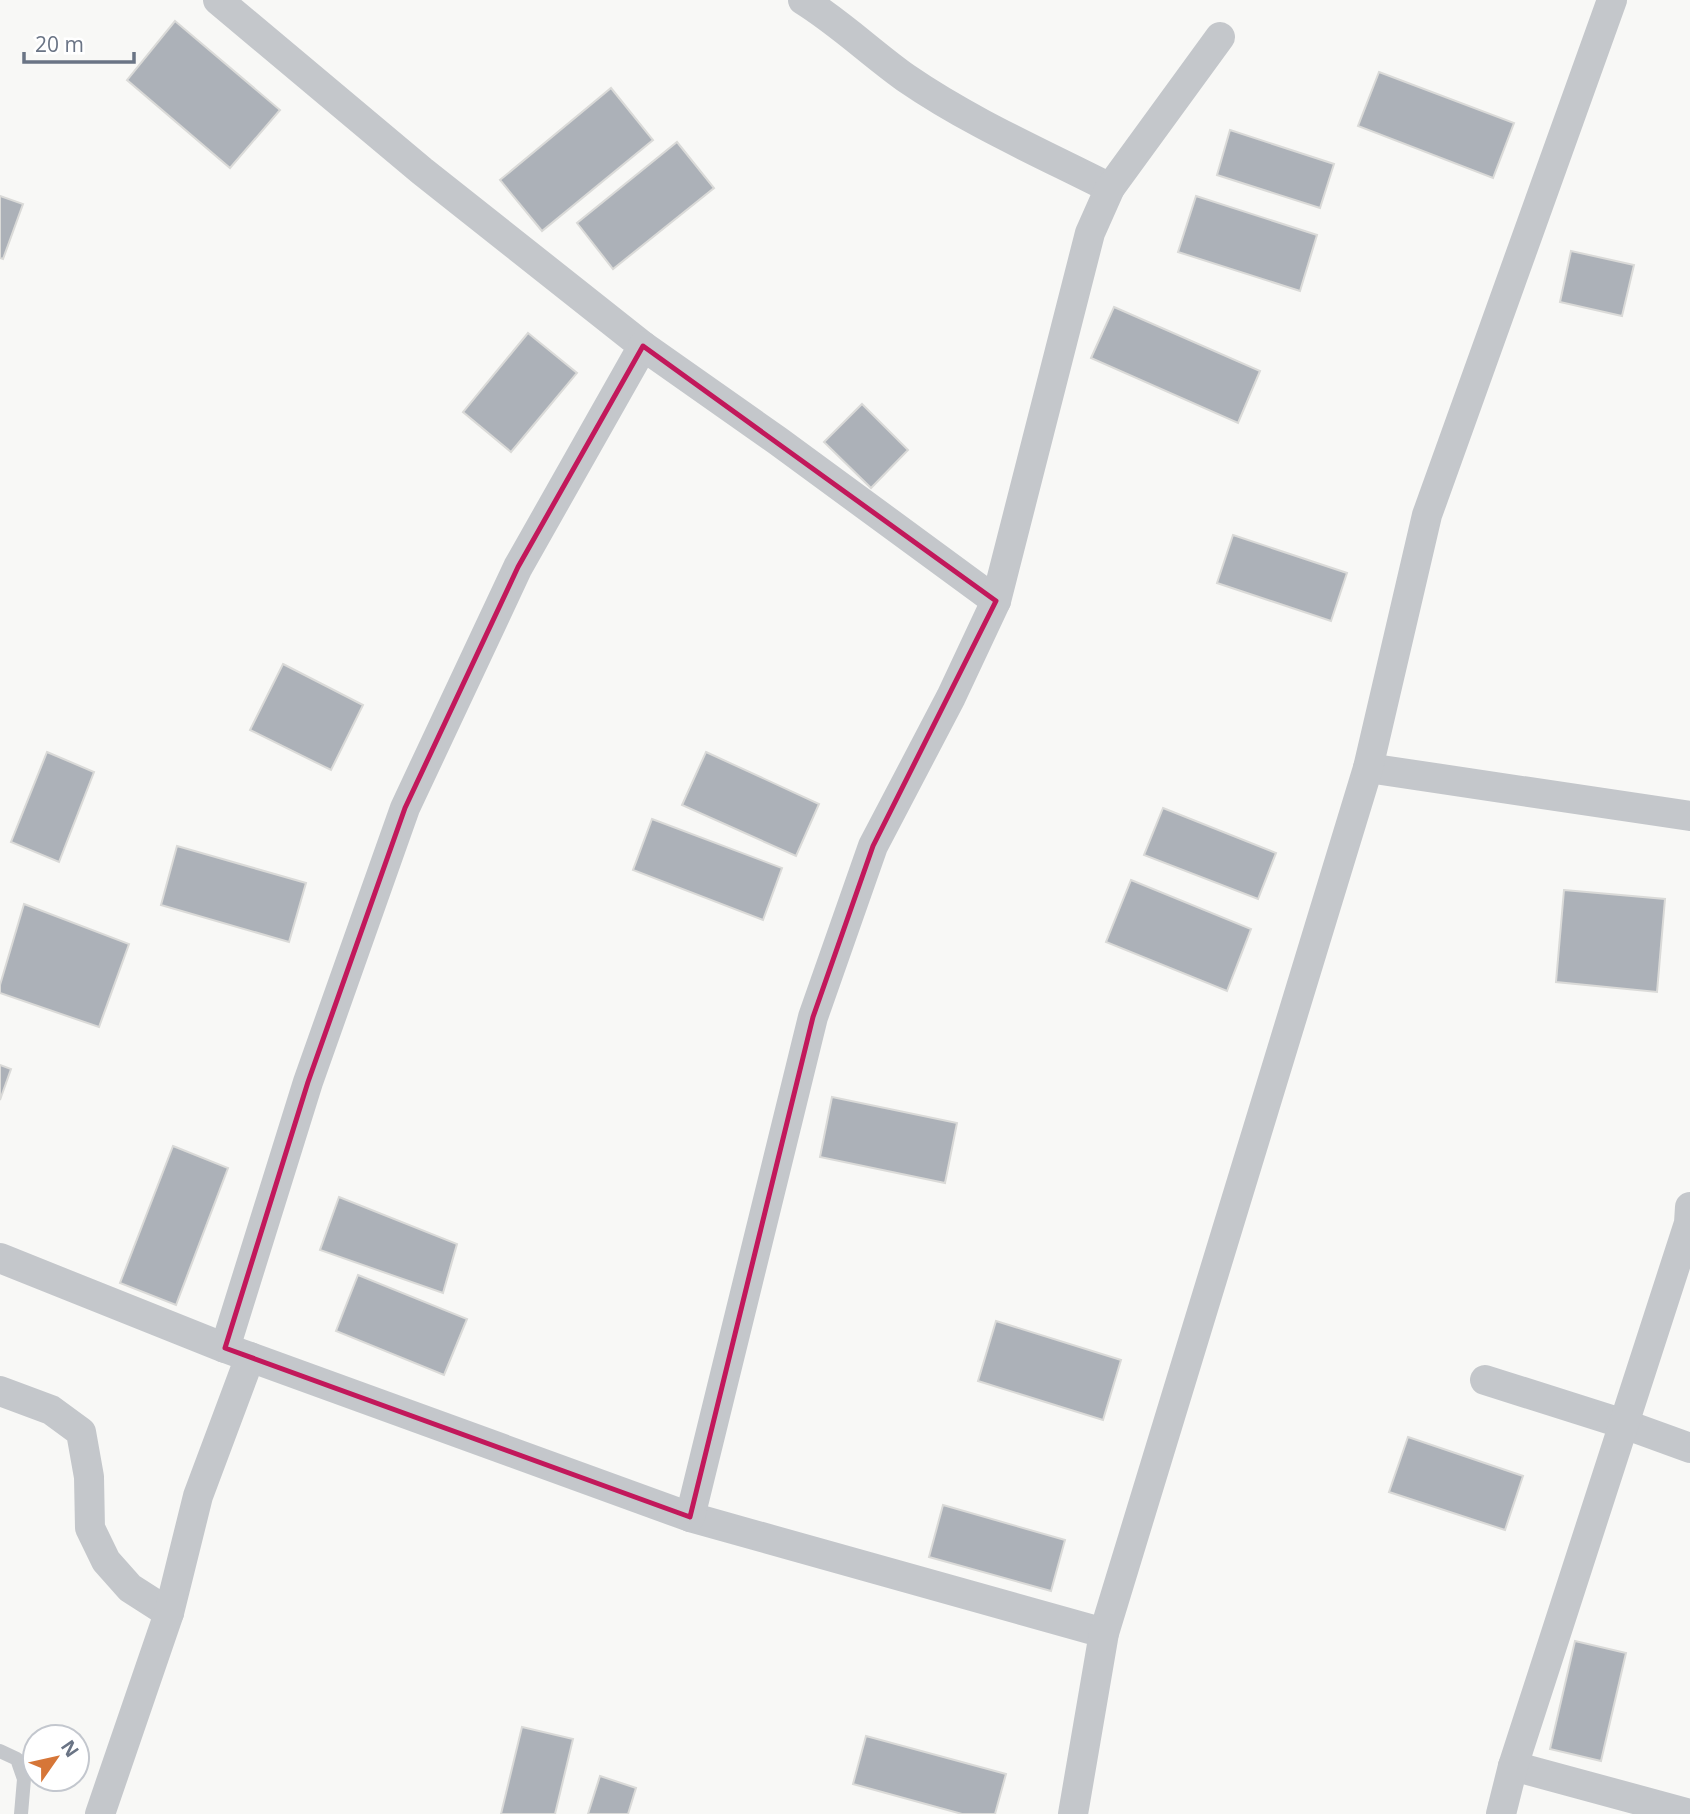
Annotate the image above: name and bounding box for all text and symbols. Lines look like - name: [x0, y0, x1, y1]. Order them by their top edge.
- scale bar: [24, 21, 135, 65]
- text: 20 m: [35, 30, 84, 58]
- north arrow: [21, 1723, 91, 1793]
- text: N: [55, 1735, 85, 1762]

